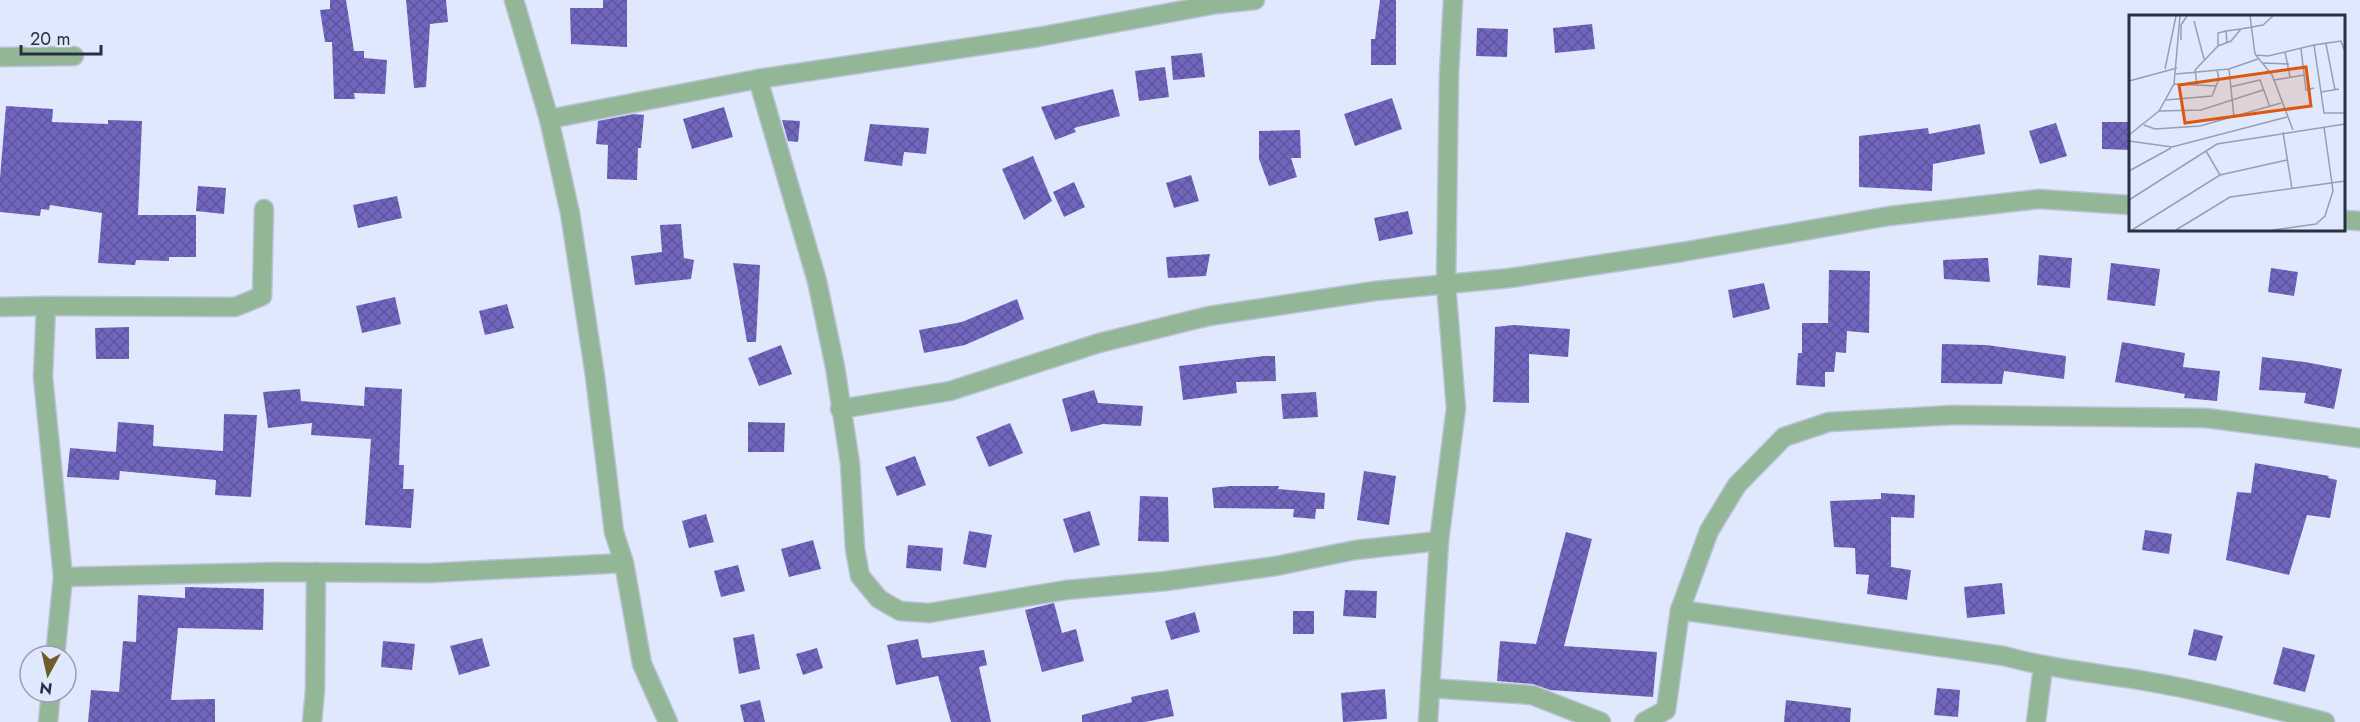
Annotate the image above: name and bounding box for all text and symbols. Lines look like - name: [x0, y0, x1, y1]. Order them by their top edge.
- inset map: [2129, 15, 2345, 231]
- scale bar: [21, 18, 100, 56]
- text: 20 m: [30, 26, 70, 52]
- north arrow: [18, 644, 78, 704]
- text: N: [38, 676, 54, 701]

